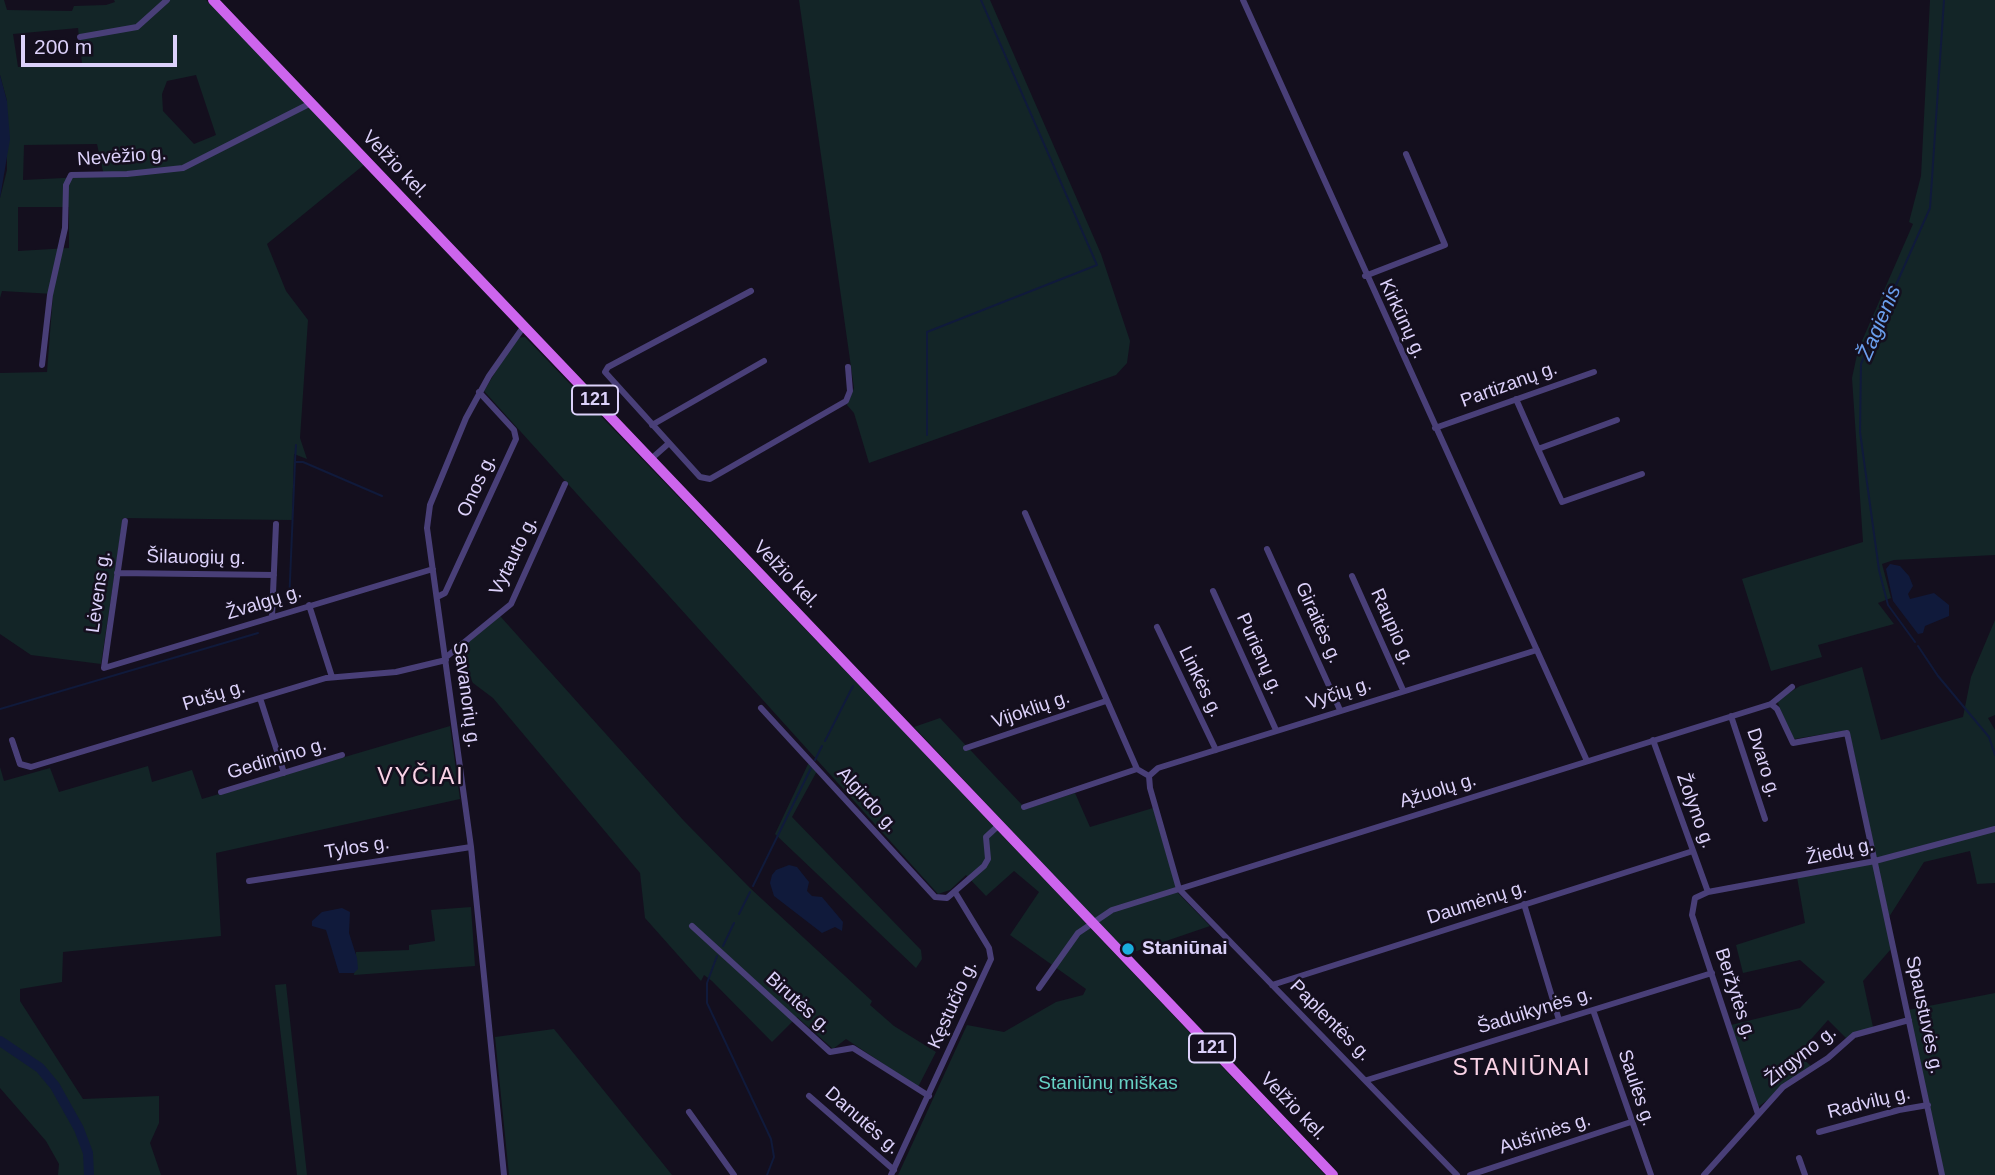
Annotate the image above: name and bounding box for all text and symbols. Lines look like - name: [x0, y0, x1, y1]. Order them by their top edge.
- scale bar: [24, 21, 180, 65]
- text: 200 m: [34, 35, 92, 58]
- street label: Velžio kel.: [357, 126, 433, 204]
- street label: Nevėžio g.: [76, 142, 168, 172]
- street label: Kirkūnų g.: [1374, 275, 1430, 363]
- water label: Žagienis: [1853, 282, 1907, 364]
- street label: Partizanų g.: [1457, 357, 1561, 413]
- road number: 121: [572, 386, 618, 414]
- street label: Onos g.: [453, 451, 501, 521]
- street label: Vytauto g.: [485, 513, 543, 599]
- street label: Velžio kel.: [748, 536, 824, 614]
- street label: Šilauogių g.: [146, 546, 246, 570]
- street label: Lėvens g.: [82, 550, 116, 634]
- street label: Giraitės g.: [1290, 579, 1346, 667]
- street label: Žvalgų g.: [223, 581, 305, 625]
- street label: Raupio g.: [1365, 585, 1419, 669]
- street label: Purienų g.: [1231, 610, 1287, 698]
- street label: Savanorių g.: [447, 641, 485, 749]
- street label: Linkės g.: [1173, 643, 1227, 721]
- street label: Vyčių g.: [1304, 673, 1374, 715]
- street label: Pušų g.: [180, 676, 248, 716]
- street label: Vijoklių g.: [989, 686, 1073, 734]
- street label: Dvaro g.: [1741, 725, 1785, 801]
- street label: Gedimino g.: [225, 733, 329, 785]
- street label: Algirdo g.: [832, 763, 902, 837]
- district label: VYČIAI: [378, 764, 464, 792]
- street label: Ąžuolų g.: [1397, 769, 1479, 813]
- street label: Žolyno g.: [1671, 770, 1719, 852]
- street label: Tylos g.: [323, 832, 391, 864]
- street label: Žiedų g.: [1804, 834, 1876, 870]
- street label: Daumėnų g.: [1424, 876, 1530, 930]
- place label: Staniūnai: [1142, 938, 1228, 960]
- marker: Staniūnai: [1120, 941, 1136, 957]
- street label: Beržytės g.: [1709, 945, 1761, 1043]
- street label: Spaustuvės g.: [1900, 954, 1948, 1076]
- street label: Kęstučio g.: [923, 957, 983, 1053]
- street label: Birutės g.: [761, 968, 835, 1038]
- street label: Paplentės g.: [1285, 976, 1375, 1066]
- street label: Šaduikynės g.: [1475, 983, 1595, 1039]
- street label: Žirgyno g.: [1761, 1021, 1841, 1091]
- road number: 121: [1189, 1034, 1235, 1063]
- street label: Saulės g.: [1612, 1047, 1660, 1129]
- district label: STANIŪNAI: [1454, 1055, 1590, 1083]
- street label: Velžio kel.: [1255, 1068, 1331, 1146]
- park label: Staniūnų miškas: [1038, 1073, 1178, 1095]
- street label: Danutės g.: [820, 1082, 904, 1160]
- street label: Radvilų g.: [1825, 1082, 1913, 1124]
- street label: Aušrinės g.: [1496, 1108, 1594, 1160]

